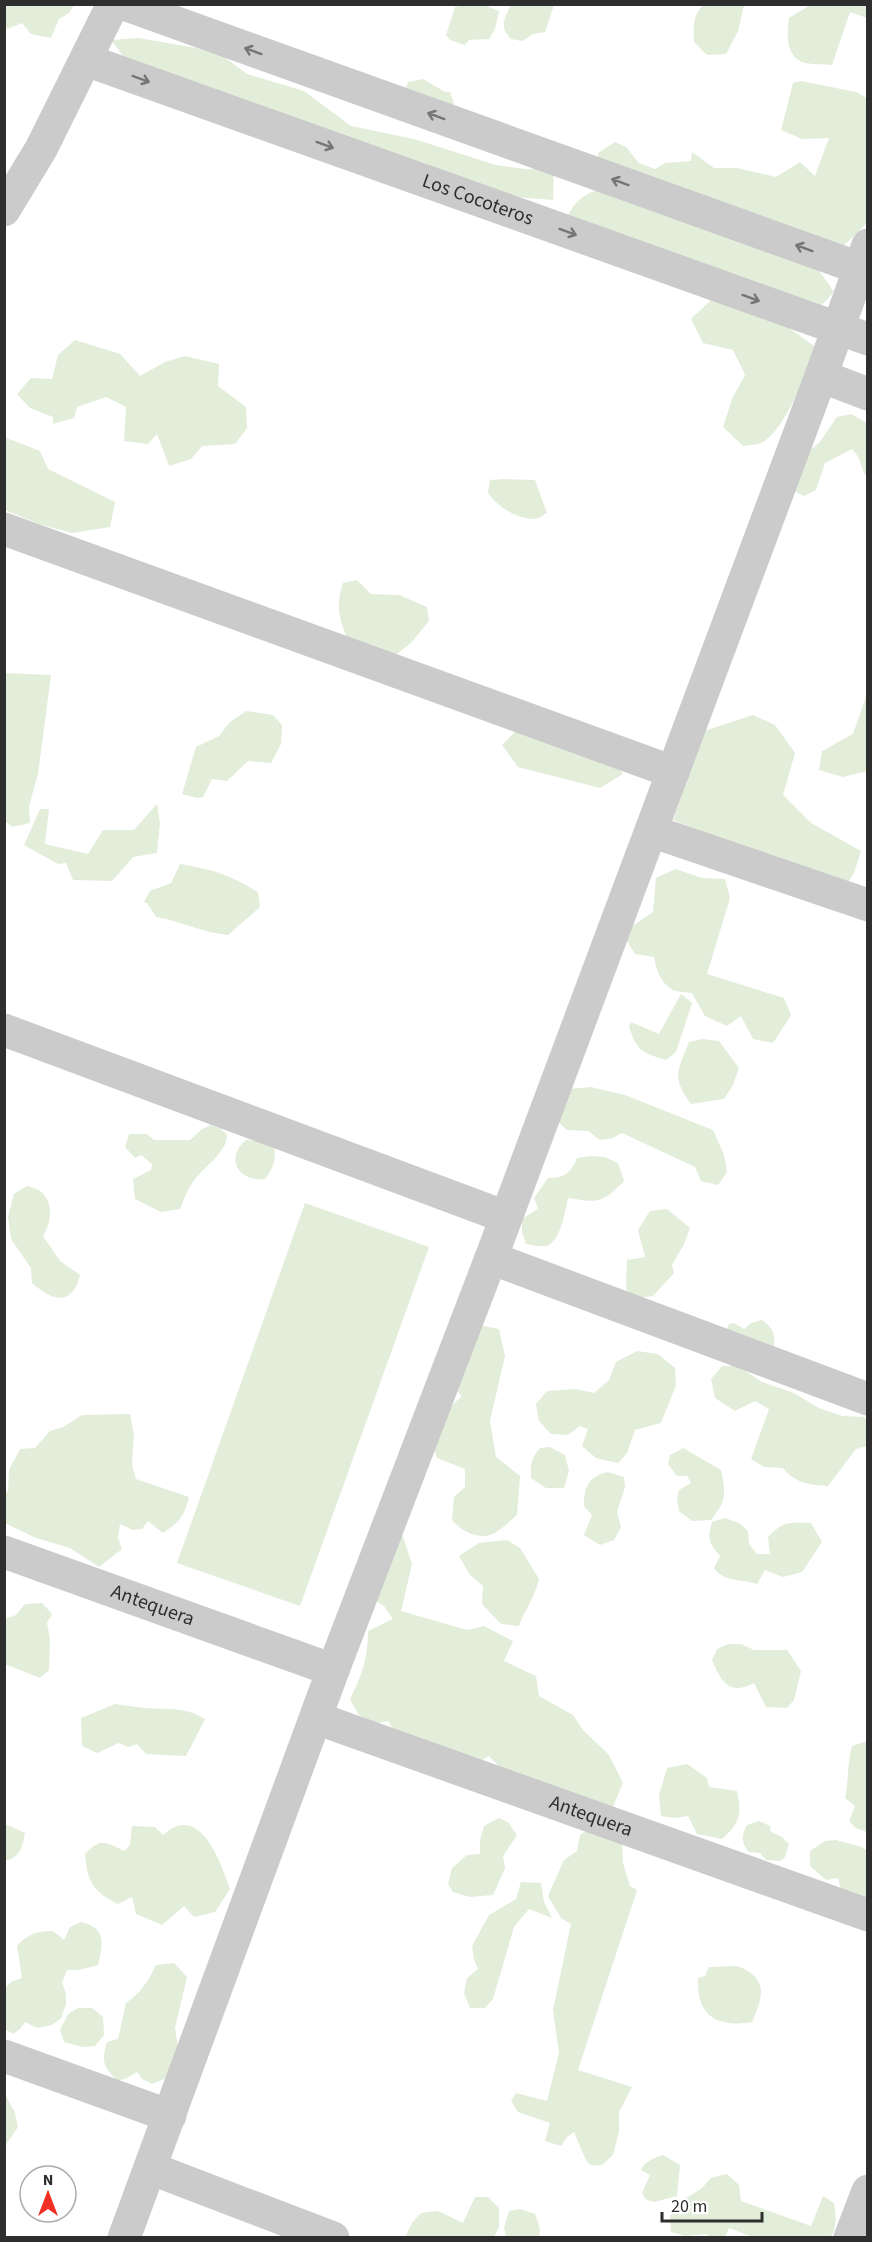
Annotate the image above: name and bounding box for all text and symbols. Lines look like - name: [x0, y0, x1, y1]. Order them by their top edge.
- one-way arrow: [244, 44, 263, 55]
- one-way arrow: [131, 75, 150, 86]
- one-way arrow: [428, 110, 446, 121]
- one-way arrow: [315, 141, 334, 152]
- street label: Los Cocoteros: [418, 167, 537, 233]
- one-way arrow: [611, 176, 630, 187]
- one-way arrow: [558, 227, 577, 238]
- one-way arrow: [795, 242, 813, 253]
- one-way arrow: [741, 293, 760, 304]
- street label: Antequera: [107, 1578, 198, 1633]
- street label: Antequera: [545, 1788, 637, 1844]
- north arrow: [18, 2164, 78, 2224]
- text: N: [43, 2169, 53, 2191]
- scale bar: [662, 2185, 762, 2223]
- text: 20 m: [671, 2194, 707, 2219]

